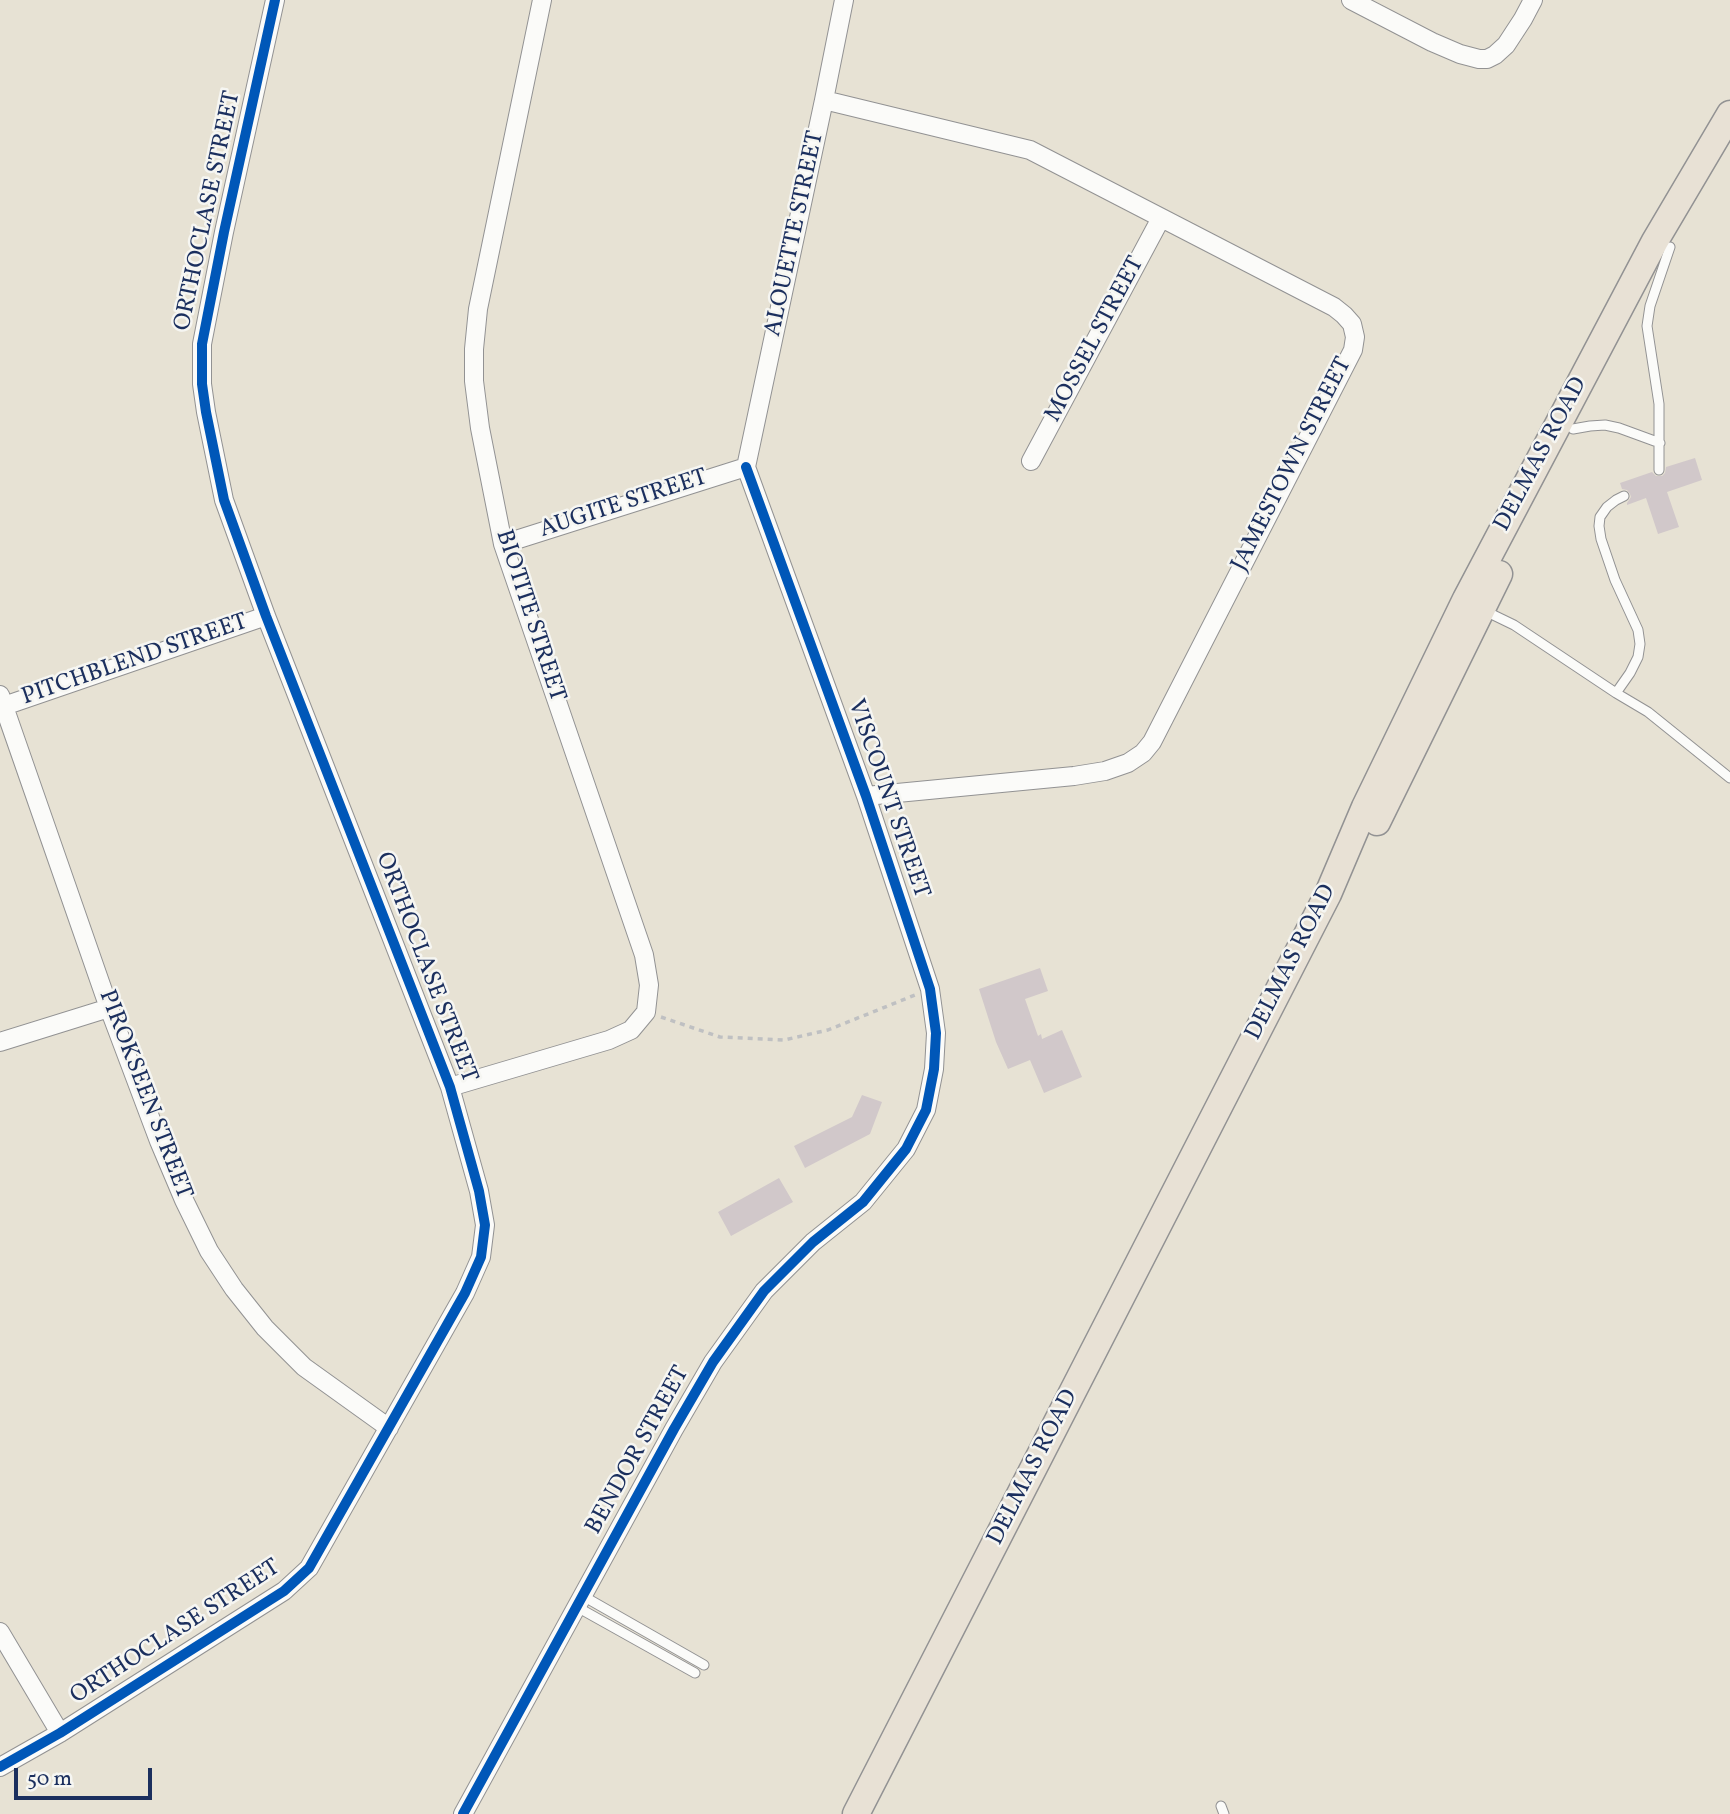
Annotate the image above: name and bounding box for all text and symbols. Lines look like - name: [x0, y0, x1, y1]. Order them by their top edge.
- street label: ORTHOCLASE STREET: [170, 89, 248, 333]
- street label: ALOUETTE STREET: [760, 129, 832, 339]
- street label: MOSSEL STREET: [1040, 252, 1152, 428]
- street label: JAMESTOWN STREET: [1227, 353, 1359, 577]
- street label: DELMAS ROAD: [1489, 373, 1595, 537]
- street label: AUGITE STREET: [536, 464, 712, 546]
- street label: BIOTITE STREET: [488, 526, 570, 706]
- street label: PITCHBLEND STREET: [18, 609, 252, 713]
- street label: VISCOUNT STREET: [839, 696, 935, 902]
- street label: ORTHOCLASE STREET: [368, 849, 482, 1087]
- street label: DELMAS ROAD: [1240, 880, 1344, 1046]
- street label: PIROKSEEN STREET: [91, 986, 197, 1204]
- street label: BENDOR STREET: [581, 1362, 697, 1540]
- street label: DELMAS ROAD: [982, 1385, 1086, 1551]
- street label: ORTHOCLASE STREET: [66, 1554, 286, 1712]
- scale bar: [18, 1755, 156, 1799]
- text: 50 m: [27, 1765, 72, 1794]

